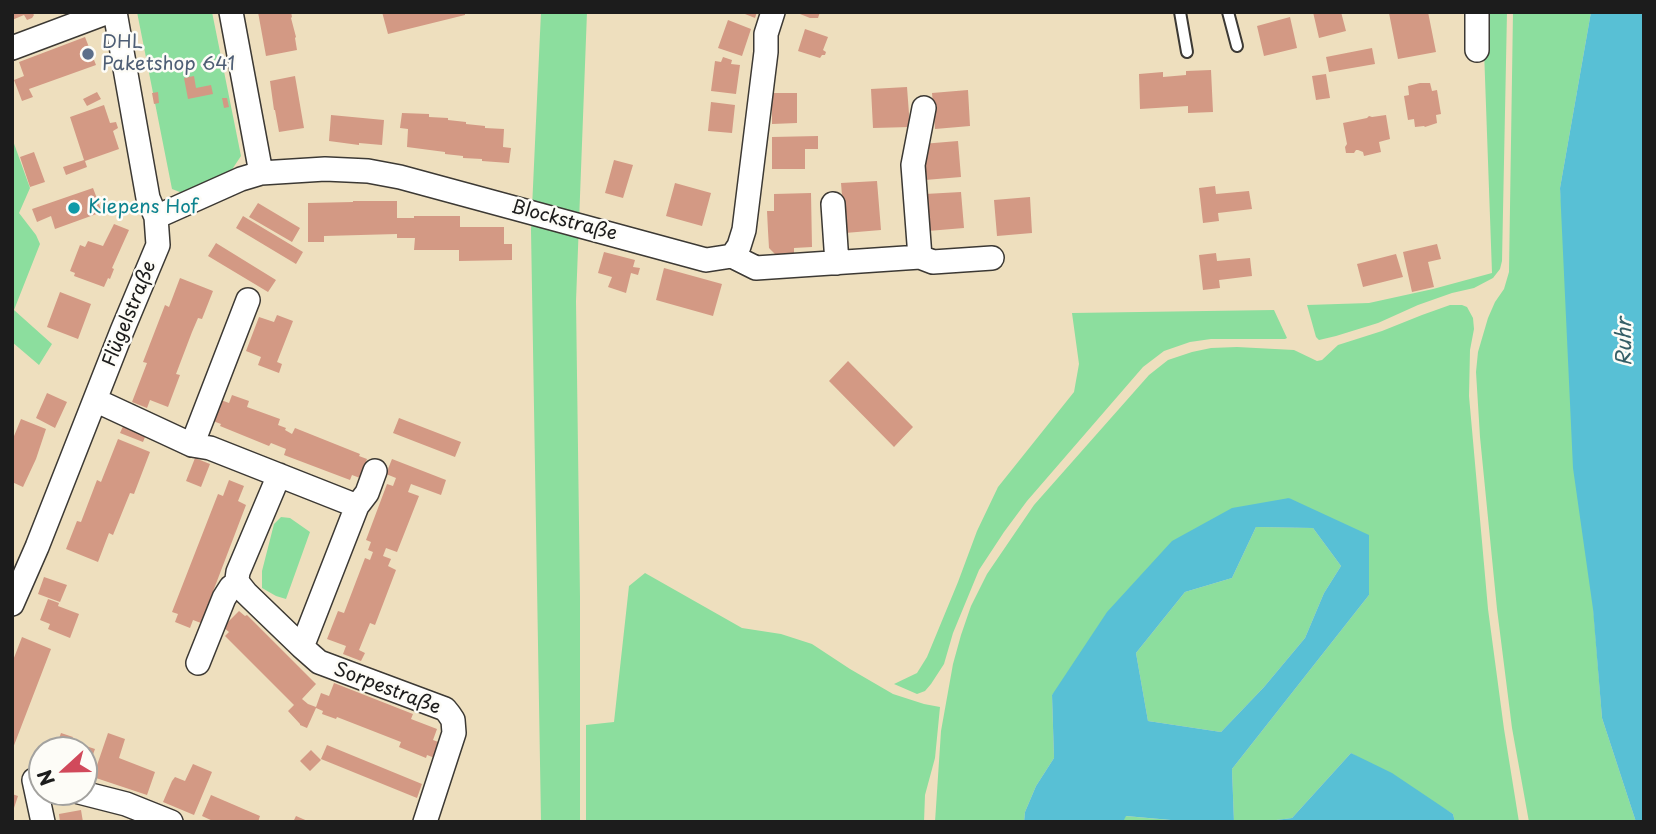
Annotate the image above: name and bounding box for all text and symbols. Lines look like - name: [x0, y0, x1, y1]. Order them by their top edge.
- place label: DHL Paketshop 641: [102, 32, 235, 76]
- marker: DHL Paketshop 641: [80, 46, 96, 62]
- street label: Blockstraße: [508, 196, 620, 246]
- place label: Kiepens Hof: [88, 197, 198, 219]
- marker: Kiepens Hof: [66, 200, 82, 216]
- street label: Flügelstraße: [98, 258, 162, 370]
- water label: Ruhr: [1612, 318, 1638, 366]
- street label: Sorpestraße: [330, 658, 444, 720]
- north arrow: [28, 736, 98, 806]
- text: N: [30, 766, 61, 790]

